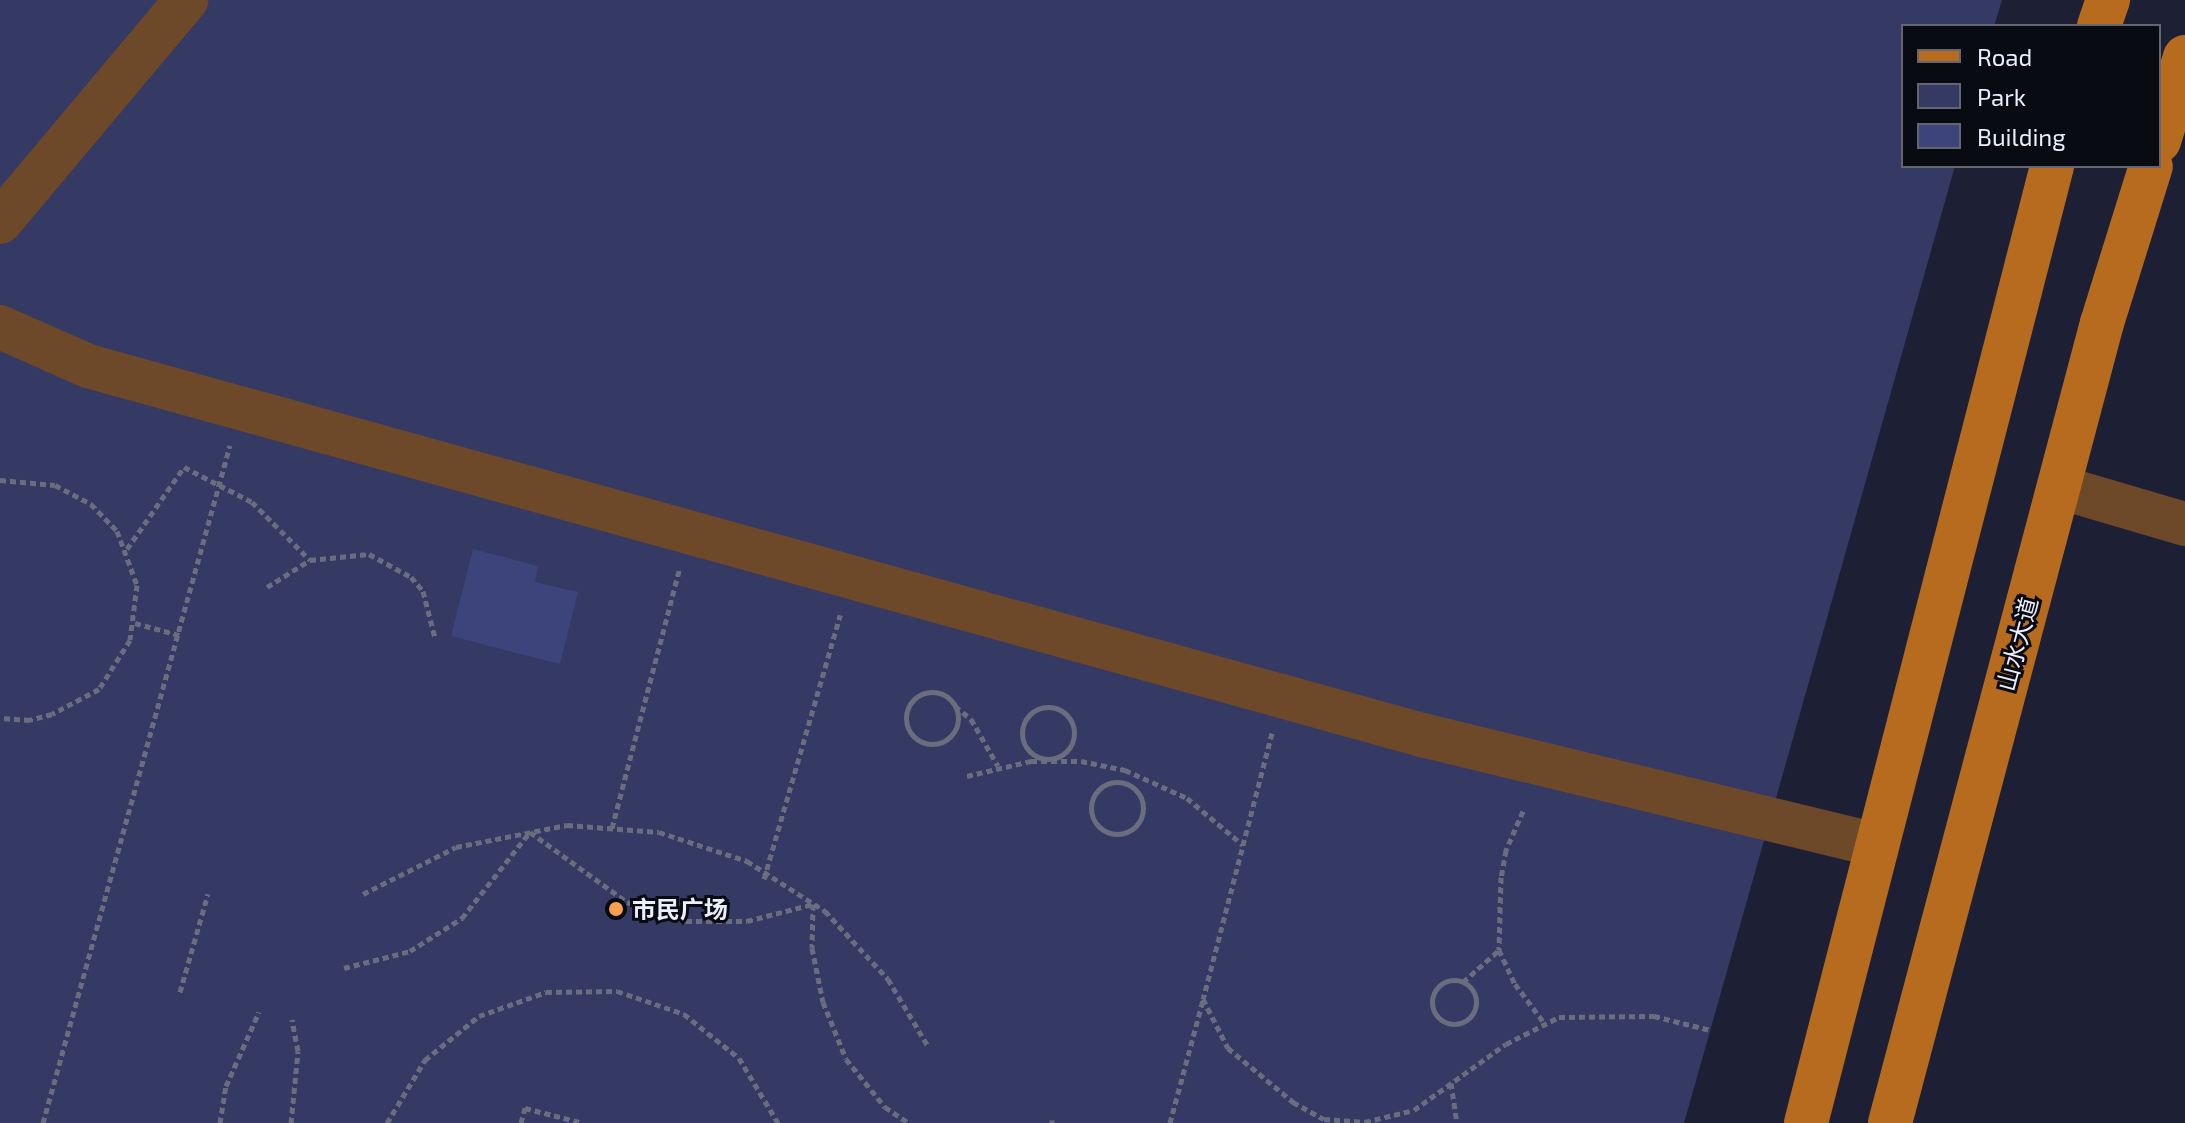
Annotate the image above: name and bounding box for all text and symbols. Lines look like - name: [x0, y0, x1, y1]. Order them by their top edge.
- legend: [1901, 24, 2161, 168]
- text: Road: [1977, 42, 2032, 71]
- text: Park: [1977, 82, 2026, 111]
- text: Building: [1977, 122, 2066, 151]
- street label: 山水大道: [1991, 594, 2043, 694]
- place label: 市民广场: [632, 895, 728, 923]
- marker: 市民广场: [607, 900, 625, 918]

